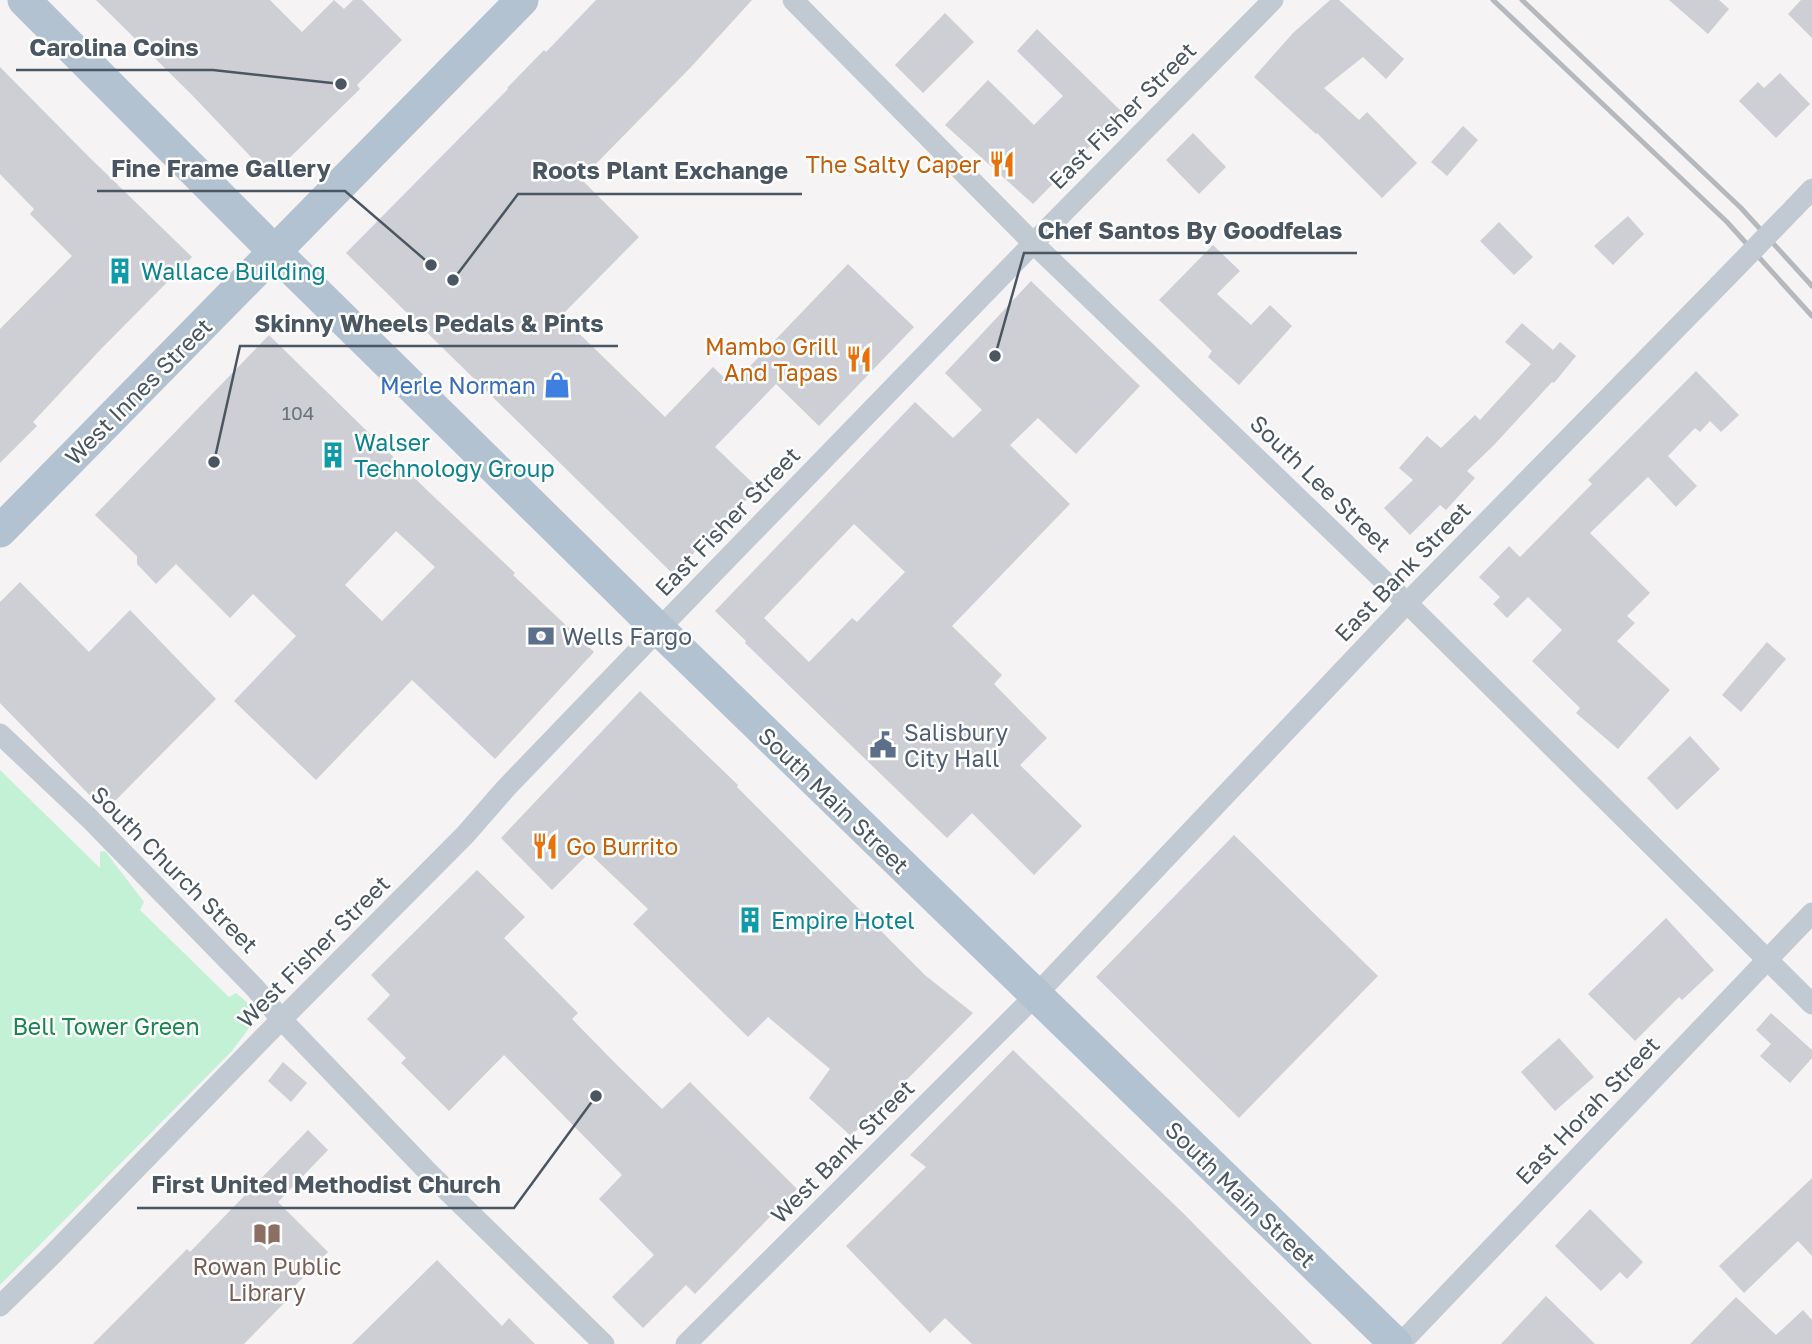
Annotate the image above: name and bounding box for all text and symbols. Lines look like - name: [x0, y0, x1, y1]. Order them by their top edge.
- callout: Carolina Coins: [16, 25, 213, 70]
- text: Carolina Coins: [29, 32, 199, 61]
- street label: East Fisher Street: [1043, 36, 1201, 194]
- callout: Fine Frame Gallery: [97, 146, 345, 191]
- callout: Roots Plant Exchange: [518, 149, 802, 194]
- restaurant icon: The Salty Caper: [987, 149, 1017, 179]
- place label: The Salty Caper: [806, 150, 981, 178]
- text: Fine Frame Gallery: [111, 153, 332, 182]
- text: Roots Plant Exchange: [532, 155, 788, 184]
- callout: Chef Santos By Goodfelas: [1024, 208, 1357, 253]
- text: Chef Santos By Goodfelas: [1038, 215, 1342, 244]
- building icon: Wallace Building: [105, 256, 135, 286]
- place label: Wallace Building: [141, 257, 326, 285]
- callout: Skinny Wheels Pedals & Pints: [240, 301, 618, 346]
- text: Skinny Wheels Pedals & Pints: [254, 308, 604, 337]
- street label: West Innes Street: [59, 312, 217, 470]
- place label: Mambo Grill And Tapas: [705, 332, 838, 386]
- restaurant icon: Mambo Grill And Tapas: [844, 344, 874, 374]
- shop icon: Merle Norman: [542, 370, 572, 400]
- place label: Merle Norman: [380, 371, 536, 399]
- house number: 104: [282, 401, 314, 424]
- street label: South Lee Street: [1245, 409, 1397, 557]
- place label: Walser Technology Group: [354, 428, 555, 482]
- building icon: Walser Technology Group: [318, 440, 348, 470]
- street label: East Fisher Street: [649, 441, 805, 601]
- street label: East Bank Street: [1328, 495, 1476, 647]
- bank icon: Wells Fargo: [526, 621, 556, 651]
- place label: Wells Fargo: [562, 622, 692, 650]
- place label: Salisbury City Hall: [904, 718, 1008, 772]
- street label: South Main Street: [753, 721, 915, 879]
- public building icon: Salisbury City Hall: [868, 730, 898, 760]
- street label: South Church Street: [86, 780, 264, 958]
- restaurant icon: Go Burrito: [530, 831, 560, 861]
- place label: Go Burrito: [566, 832, 678, 860]
- street label: West Fisher Street: [231, 869, 395, 1033]
- building icon: Empire Hotel: [735, 905, 765, 935]
- place label: Empire Hotel: [771, 906, 915, 934]
- park label: Bell Tower Green: [12, 1012, 200, 1040]
- street label: East Horah Street: [1509, 1030, 1665, 1190]
- street label: West Bank Street: [765, 1074, 919, 1228]
- street label: South Main Street: [1160, 1115, 1322, 1273]
- callout: First United Methodist Church: [137, 1163, 514, 1208]
- text: First United Methodist Church: [151, 1169, 501, 1198]
- library icon: Rowan Public Library: [252, 1219, 282, 1249]
- place label: Rowan Public Library: [192, 1252, 342, 1306]

